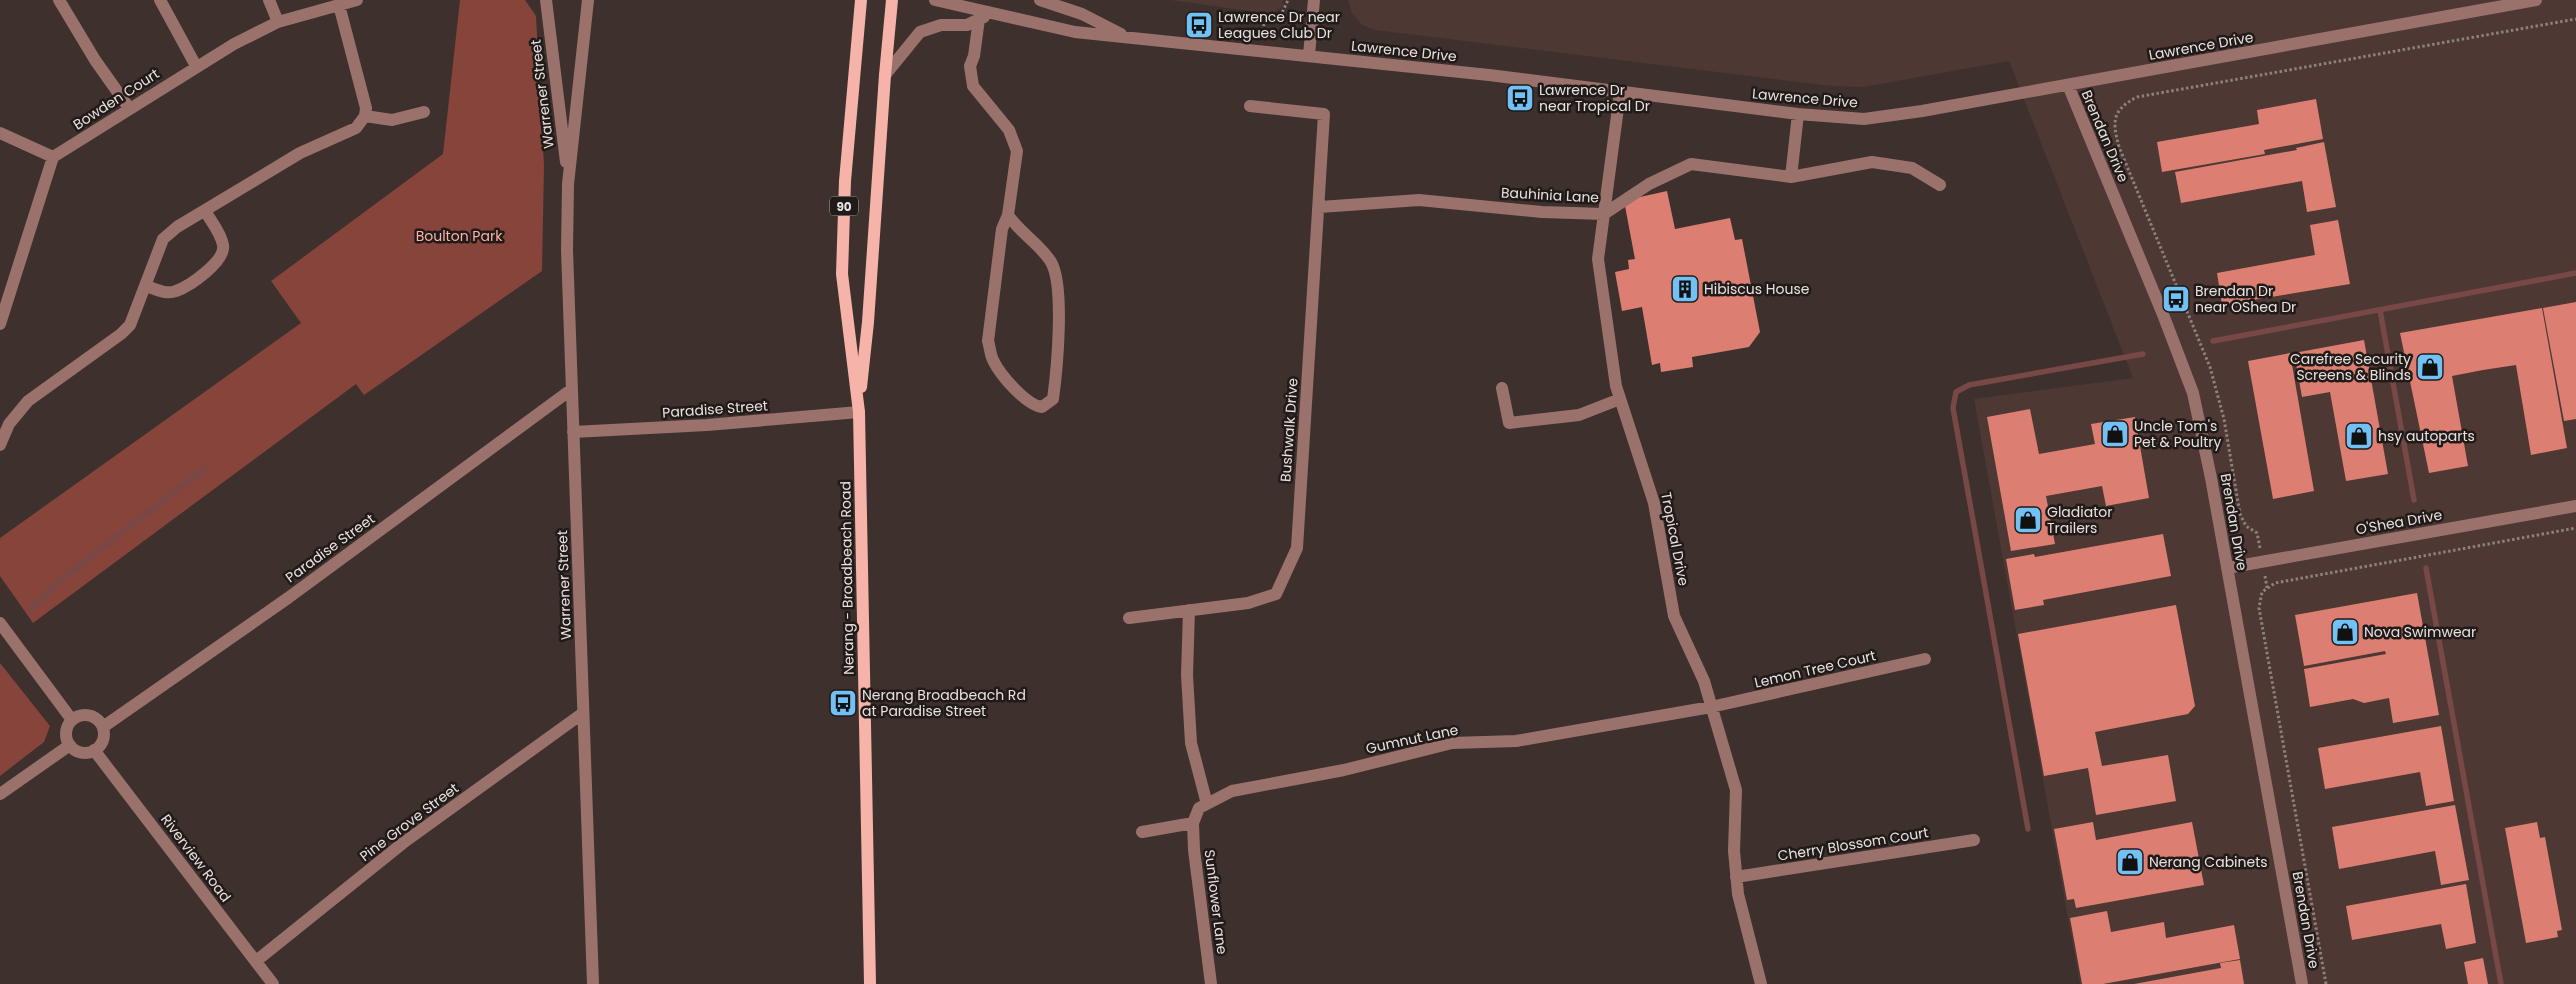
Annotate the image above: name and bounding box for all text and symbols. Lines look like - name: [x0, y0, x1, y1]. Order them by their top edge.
- place label: Lawrence Dr near Leagues Club Dr: [1218, 7, 1340, 43]
- bus stop icon: Lawrence Dr near Leagues Club Dr: [1184, 10, 1214, 40]
- street label: Lawrence Drive: [2147, 27, 2255, 65]
- street label: Lawrence Drive: [1350, 36, 1458, 67]
- street label: Warrener Street: [525, 38, 559, 150]
- street label: Bowden Court: [69, 64, 163, 134]
- place label: Lawrence Dr near Tropical Dr: [1539, 80, 1650, 116]
- bus stop icon: Lawrence Dr near Tropical Dr: [1505, 83, 1535, 113]
- street label: Lawrence Drive: [1751, 83, 1859, 113]
- street label: Brendan Drive: [2077, 87, 2134, 185]
- street label: Bauhinia Lane: [1500, 182, 1600, 208]
- road number: 90: [830, 197, 858, 216]
- park label: Boulton Park: [416, 226, 503, 246]
- building icon: Hibiscus House: [1670, 274, 1700, 304]
- place label: Hibiscus House: [1704, 279, 1810, 299]
- place label: Brendan Dr near OShea Dr: [2195, 281, 2296, 317]
- bus stop icon: Brendan Dr near OShea Dr: [2161, 284, 2191, 314]
- place label: Carefree Security Screens & Blinds: [2290, 349, 2411, 385]
- shop icon: Carefree Security Screens & Blinds: [2415, 352, 2445, 382]
- street label: Bushwalk Drive: [1275, 377, 1303, 483]
- street label: Paradise Street: [661, 395, 769, 423]
- place label: Uncle Tom's Pet & Poultry: [2134, 416, 2221, 452]
- shop icon: Uncle Tom's Pet & Poultry: [2100, 419, 2130, 449]
- shop icon: hsy autoparts: [2344, 421, 2374, 451]
- place label: hsy autoparts: [2378, 426, 2475, 446]
- street label: Brendan Drive: [2216, 472, 2252, 572]
- street label: Nerang - Broadbeach Road: [835, 481, 859, 675]
- street label: Tropical Drive: [1656, 491, 1694, 588]
- place label: Gladiator Trailers: [2047, 502, 2112, 538]
- shop icon: Gladiator Trailers: [2013, 505, 2043, 535]
- street label: O'Shea Drive: [2354, 505, 2444, 539]
- street label: Paradise Street: [281, 509, 379, 587]
- street label: Warrener Street: [552, 530, 576, 640]
- shop icon: Nova Swimwear: [2330, 617, 2360, 647]
- place label: Nova Swimwear: [2364, 622, 2476, 642]
- street label: Lemon Tree Court: [1752, 645, 1878, 693]
- place label: Nerang Broadbeach Rd at Paradise Street: [862, 685, 1026, 721]
- bus stop icon: Nerang Broadbeach Rd at Paradise Street: [828, 688, 858, 718]
- street label: Gumnut Lane: [1364, 719, 1460, 759]
- street label: Pine Grove Street: [355, 778, 463, 866]
- street label: Riverview Road: [156, 810, 236, 906]
- street label: Cherry Blossom Court: [1776, 822, 1930, 866]
- shop icon: Nerang Cabinets: [2115, 847, 2145, 877]
- street label: Sunflower Lane: [1200, 848, 1232, 956]
- place label: Nerang Cabinets: [2149, 852, 2268, 872]
- street label: Brendan Drive: [2288, 870, 2324, 970]

